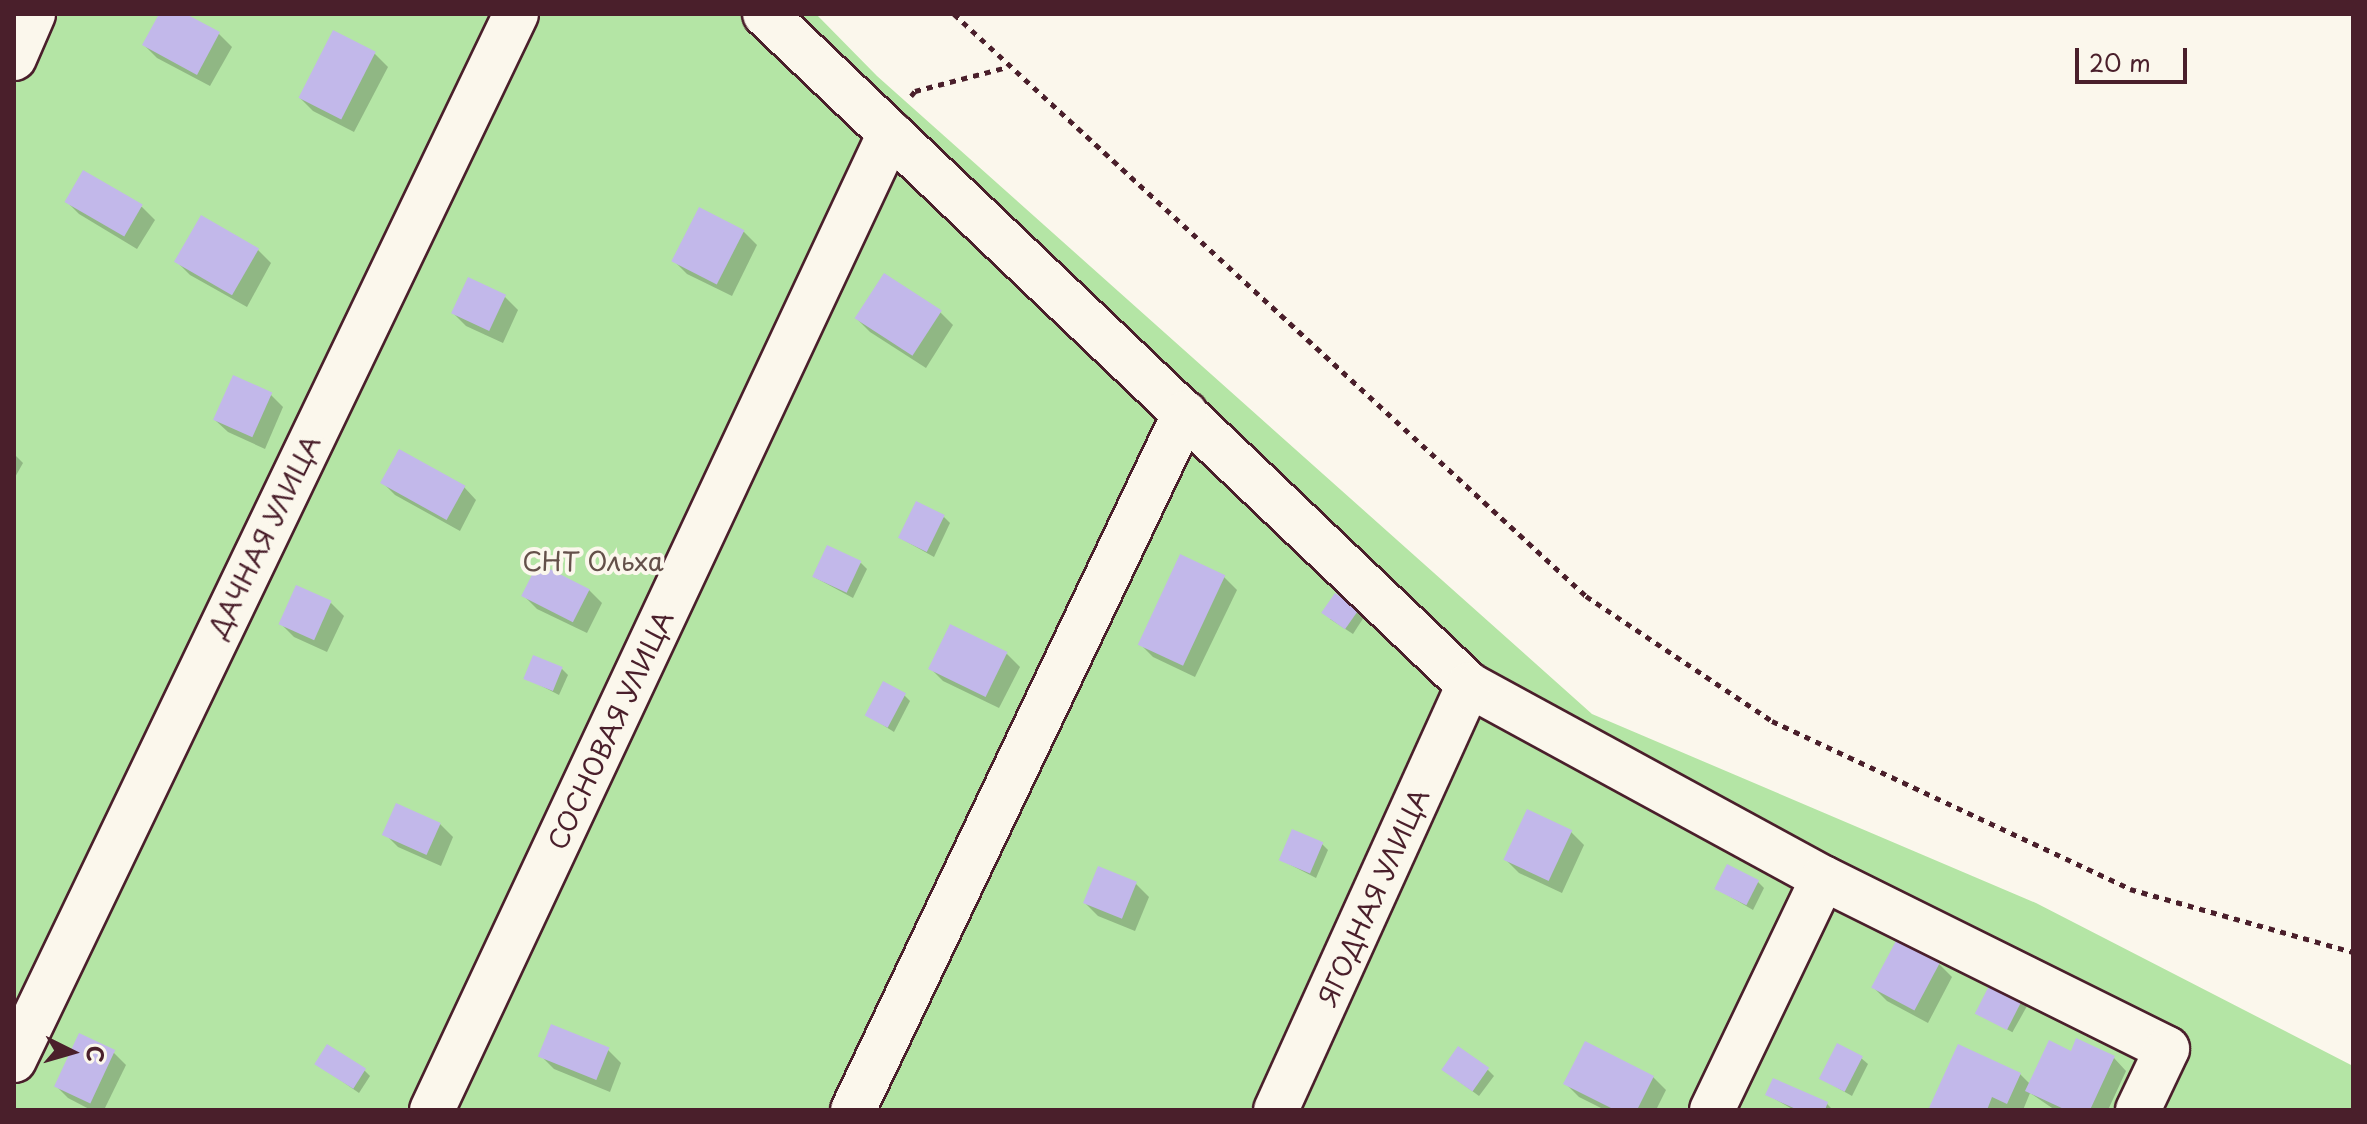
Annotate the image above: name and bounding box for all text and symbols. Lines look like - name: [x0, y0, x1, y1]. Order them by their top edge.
- scale bar: [2079, 32, 2191, 82]
- text: 20 m: [2089, 44, 2151, 80]
- street label: ДАЧНАЯ УЛИЦА: [202, 430, 326, 642]
- park label: СНТ Ольха: [522, 545, 664, 577]
- street label: СОСНОВАЯ УЛИЦА: [541, 606, 679, 854]
- street label: ЯГОДНАЯ УЛИЦА: [1311, 784, 1435, 1010]
- north arrow: [32, 1012, 112, 1092]
- text: С: [79, 1044, 114, 1064]

